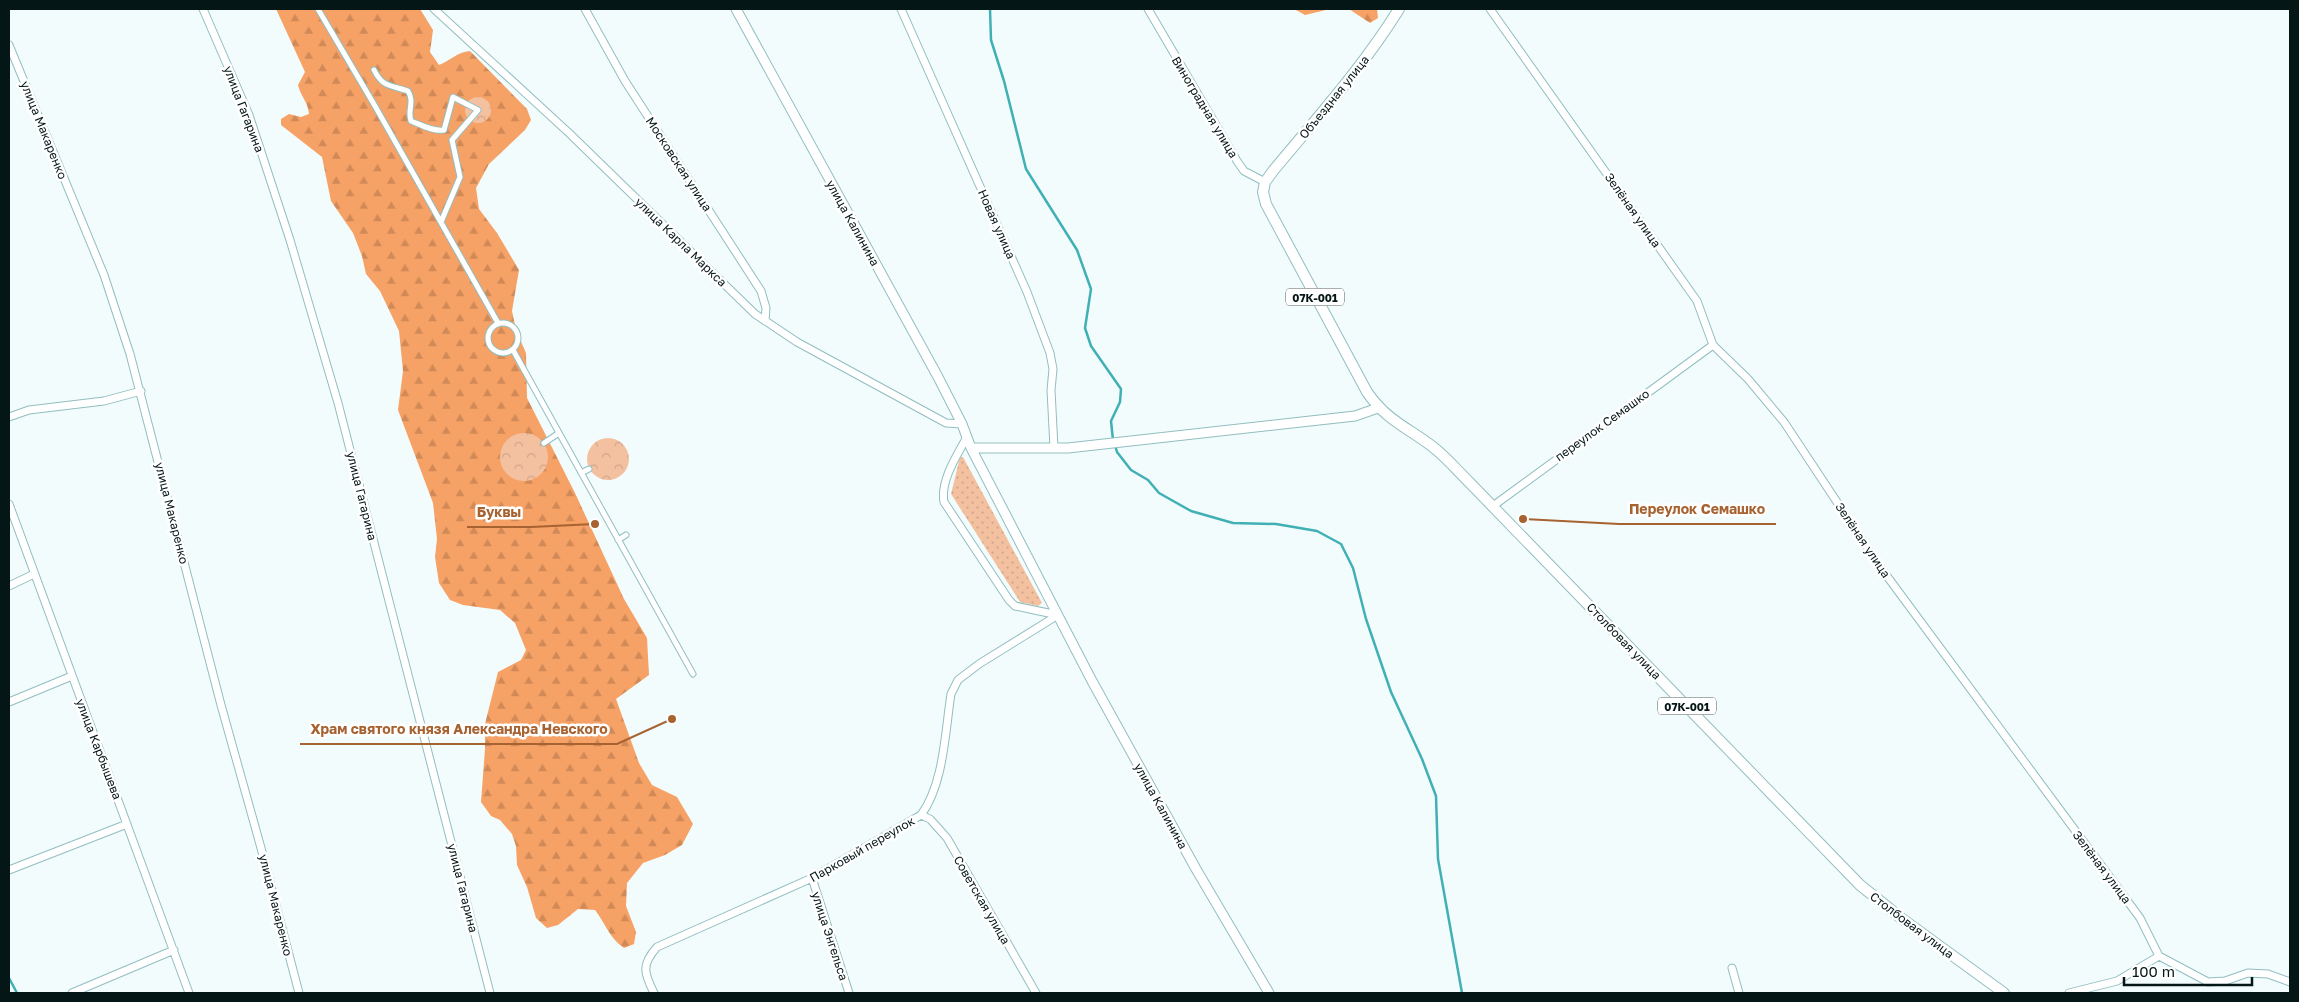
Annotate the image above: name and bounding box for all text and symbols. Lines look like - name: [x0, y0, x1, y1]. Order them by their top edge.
- street label: Объездная улица: [1296, 52, 1372, 142]
- street label: Виноградная улица: [1169, 53, 1241, 161]
- street label: улица Гагарина: [221, 64, 267, 154]
- street label: улица Макаренко: [18, 79, 70, 181]
- street label: Московская улица: [643, 114, 715, 214]
- street label: Зелёная улица: [1602, 170, 1664, 250]
- street label: улица Калинина: [823, 177, 883, 269]
- street label: Новая улица: [975, 187, 1019, 261]
- street label: улица Карла Маркса: [632, 194, 730, 290]
- road number: 07К-001: [1286, 288, 1344, 306]
- street label: переулок Семашко: [1552, 386, 1652, 464]
- street label: улица Гагарина: [344, 450, 380, 542]
- street label: улица Макаренко: [152, 461, 192, 565]
- callout: Переулок Семашко: [1619, 495, 1776, 524]
- callout: Буквы: [467, 498, 531, 527]
- street label: Зелёная улица: [1832, 499, 1894, 581]
- text: Переулок Семашко: [1629, 500, 1765, 517]
- text: Буквы: [477, 503, 521, 520]
- street label: Столбовая улица: [1584, 599, 1664, 683]
- street label: улица Карбышева: [73, 696, 125, 802]
- road number: 07К-001: [1658, 698, 1716, 714]
- callout: Храм святого князя Александра Невского: [300, 715, 617, 744]
- text: Храм святого князя Александра Невского: [310, 720, 608, 737]
- street label: улица Калинина: [1131, 760, 1191, 852]
- street label: Парковый переулок: [807, 813, 917, 885]
- street label: Зелёная улица: [2070, 828, 2134, 906]
- street label: улица Гагарина: [445, 842, 481, 934]
- street label: улица Макаренко: [256, 853, 296, 957]
- street label: Советская улица: [951, 853, 1013, 947]
- street label: Столбовая улица: [1867, 889, 1957, 961]
- street label: улица Энгельса: [809, 890, 851, 982]
- scale bar: [2124, 954, 2252, 986]
- text: 100 m: [2132, 962, 2175, 980]

